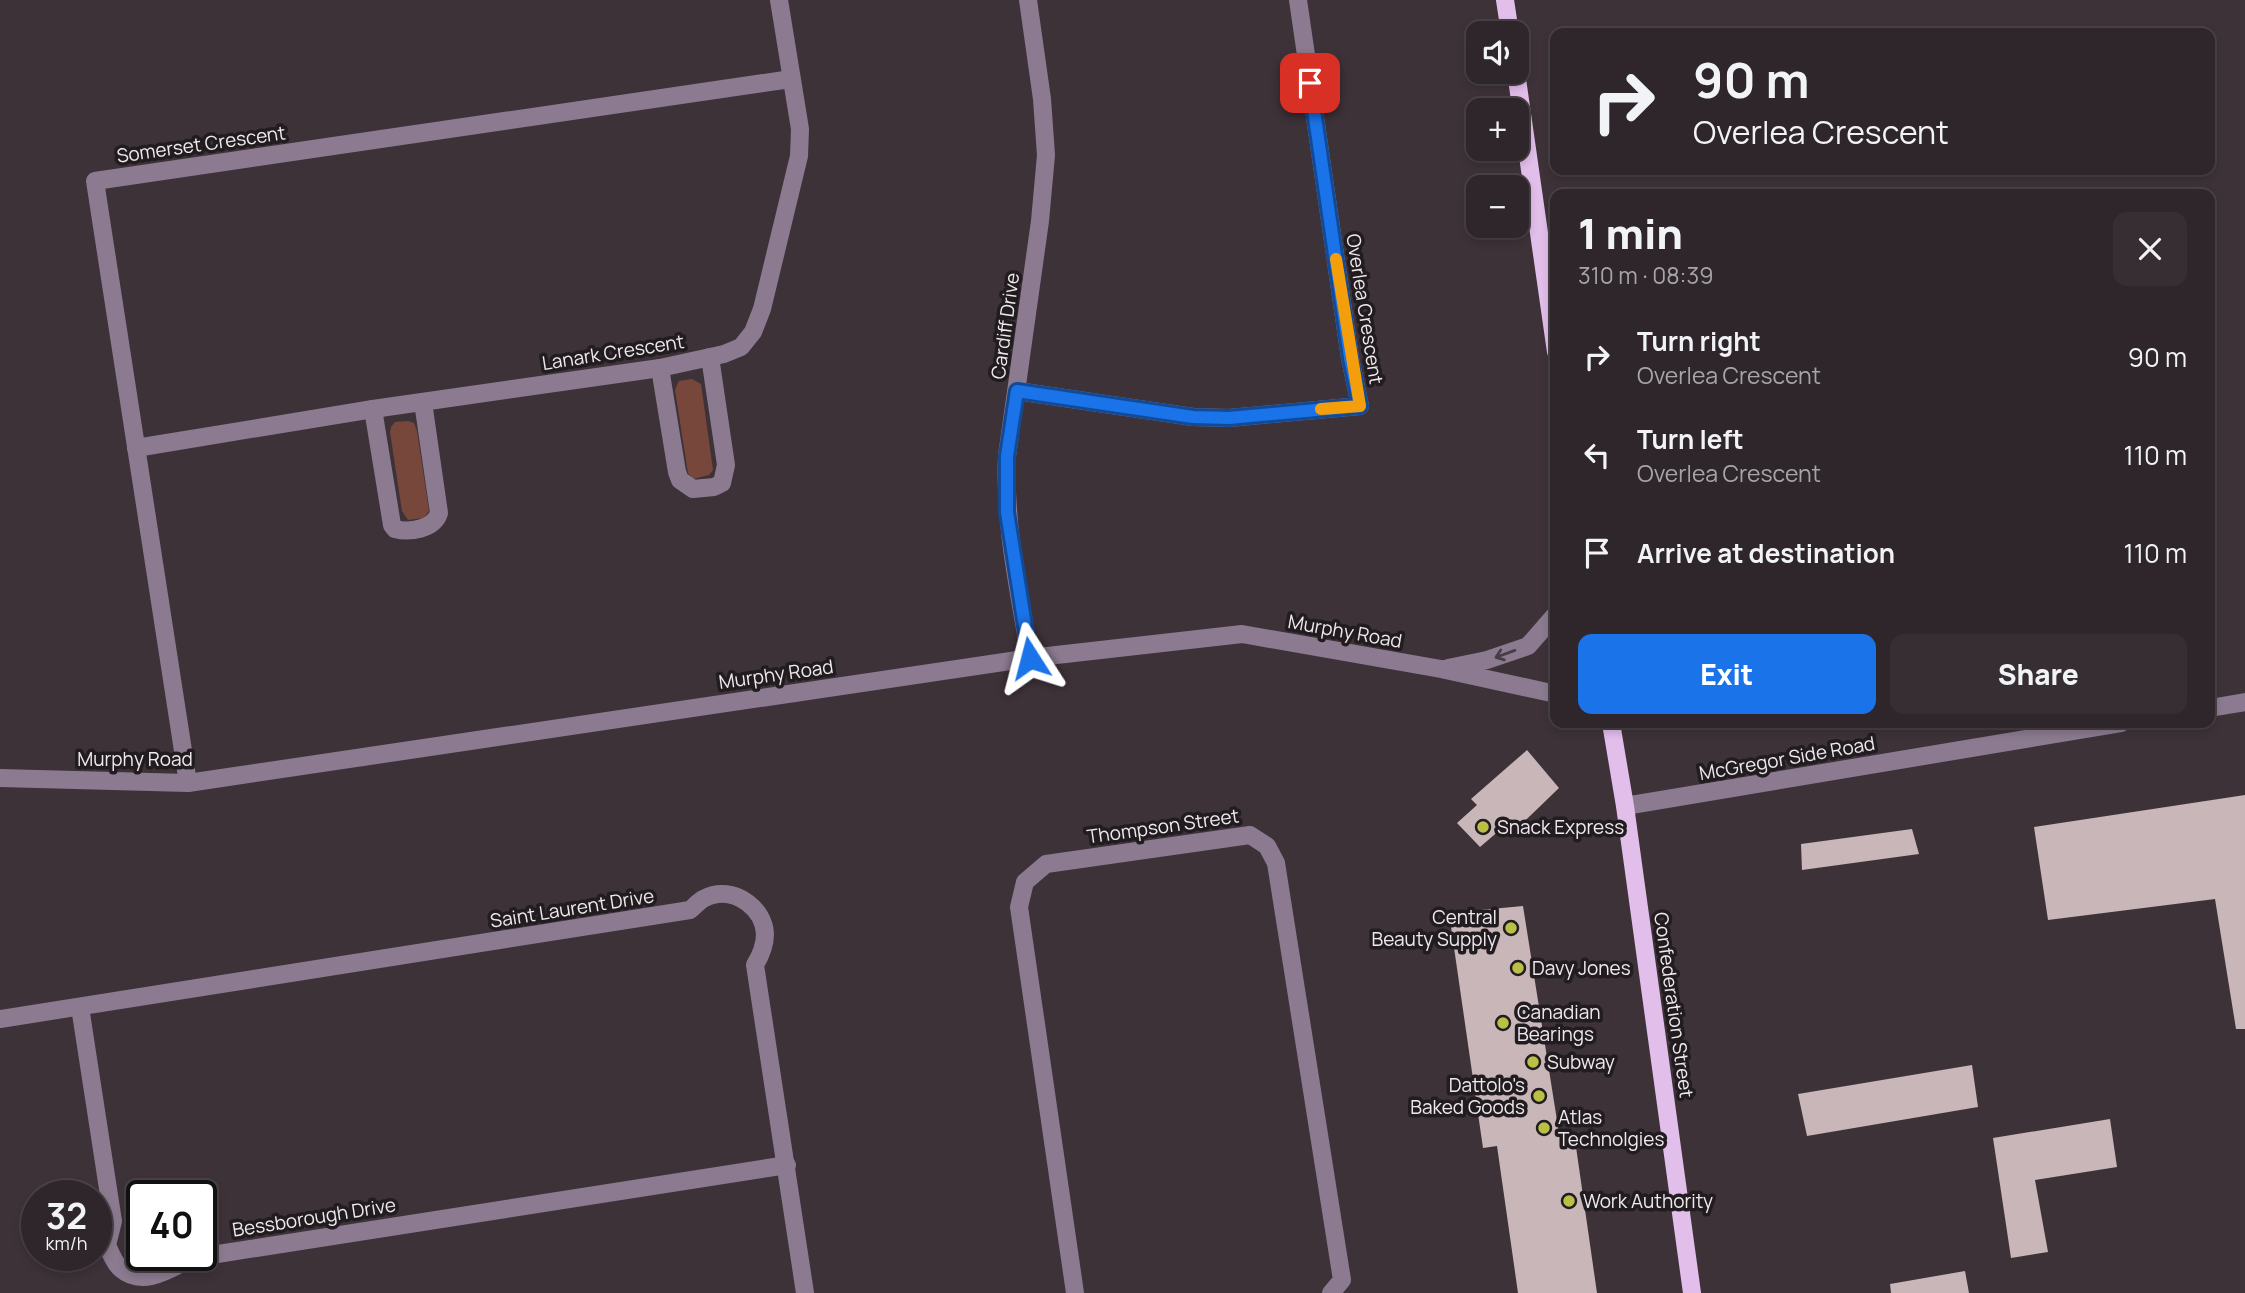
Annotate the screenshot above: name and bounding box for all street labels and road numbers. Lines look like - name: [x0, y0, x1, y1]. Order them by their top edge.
- street label: Somerset Crescent: [115, 119, 287, 169]
- street label: Overlea Crescent: [1340, 232, 1390, 386]
- street label: Cardiff Drive: [985, 271, 1025, 381]
- street label: Lanark Crescent: [540, 328, 686, 376]
- street label: Murphy Road: [1286, 608, 1404, 654]
- street label: Murphy Road: [717, 653, 835, 695]
- street label: McGregor Side Road: [1697, 730, 1877, 786]
- street label: Murphy Road: [77, 746, 193, 772]
- street label: Thompson Street: [1085, 802, 1241, 850]
- street label: Saint Laurent Drive: [488, 882, 656, 934]
- street label: Confederation Street: [1648, 911, 1700, 1099]
- street label: Bessborough Drive: [230, 1191, 398, 1243]

